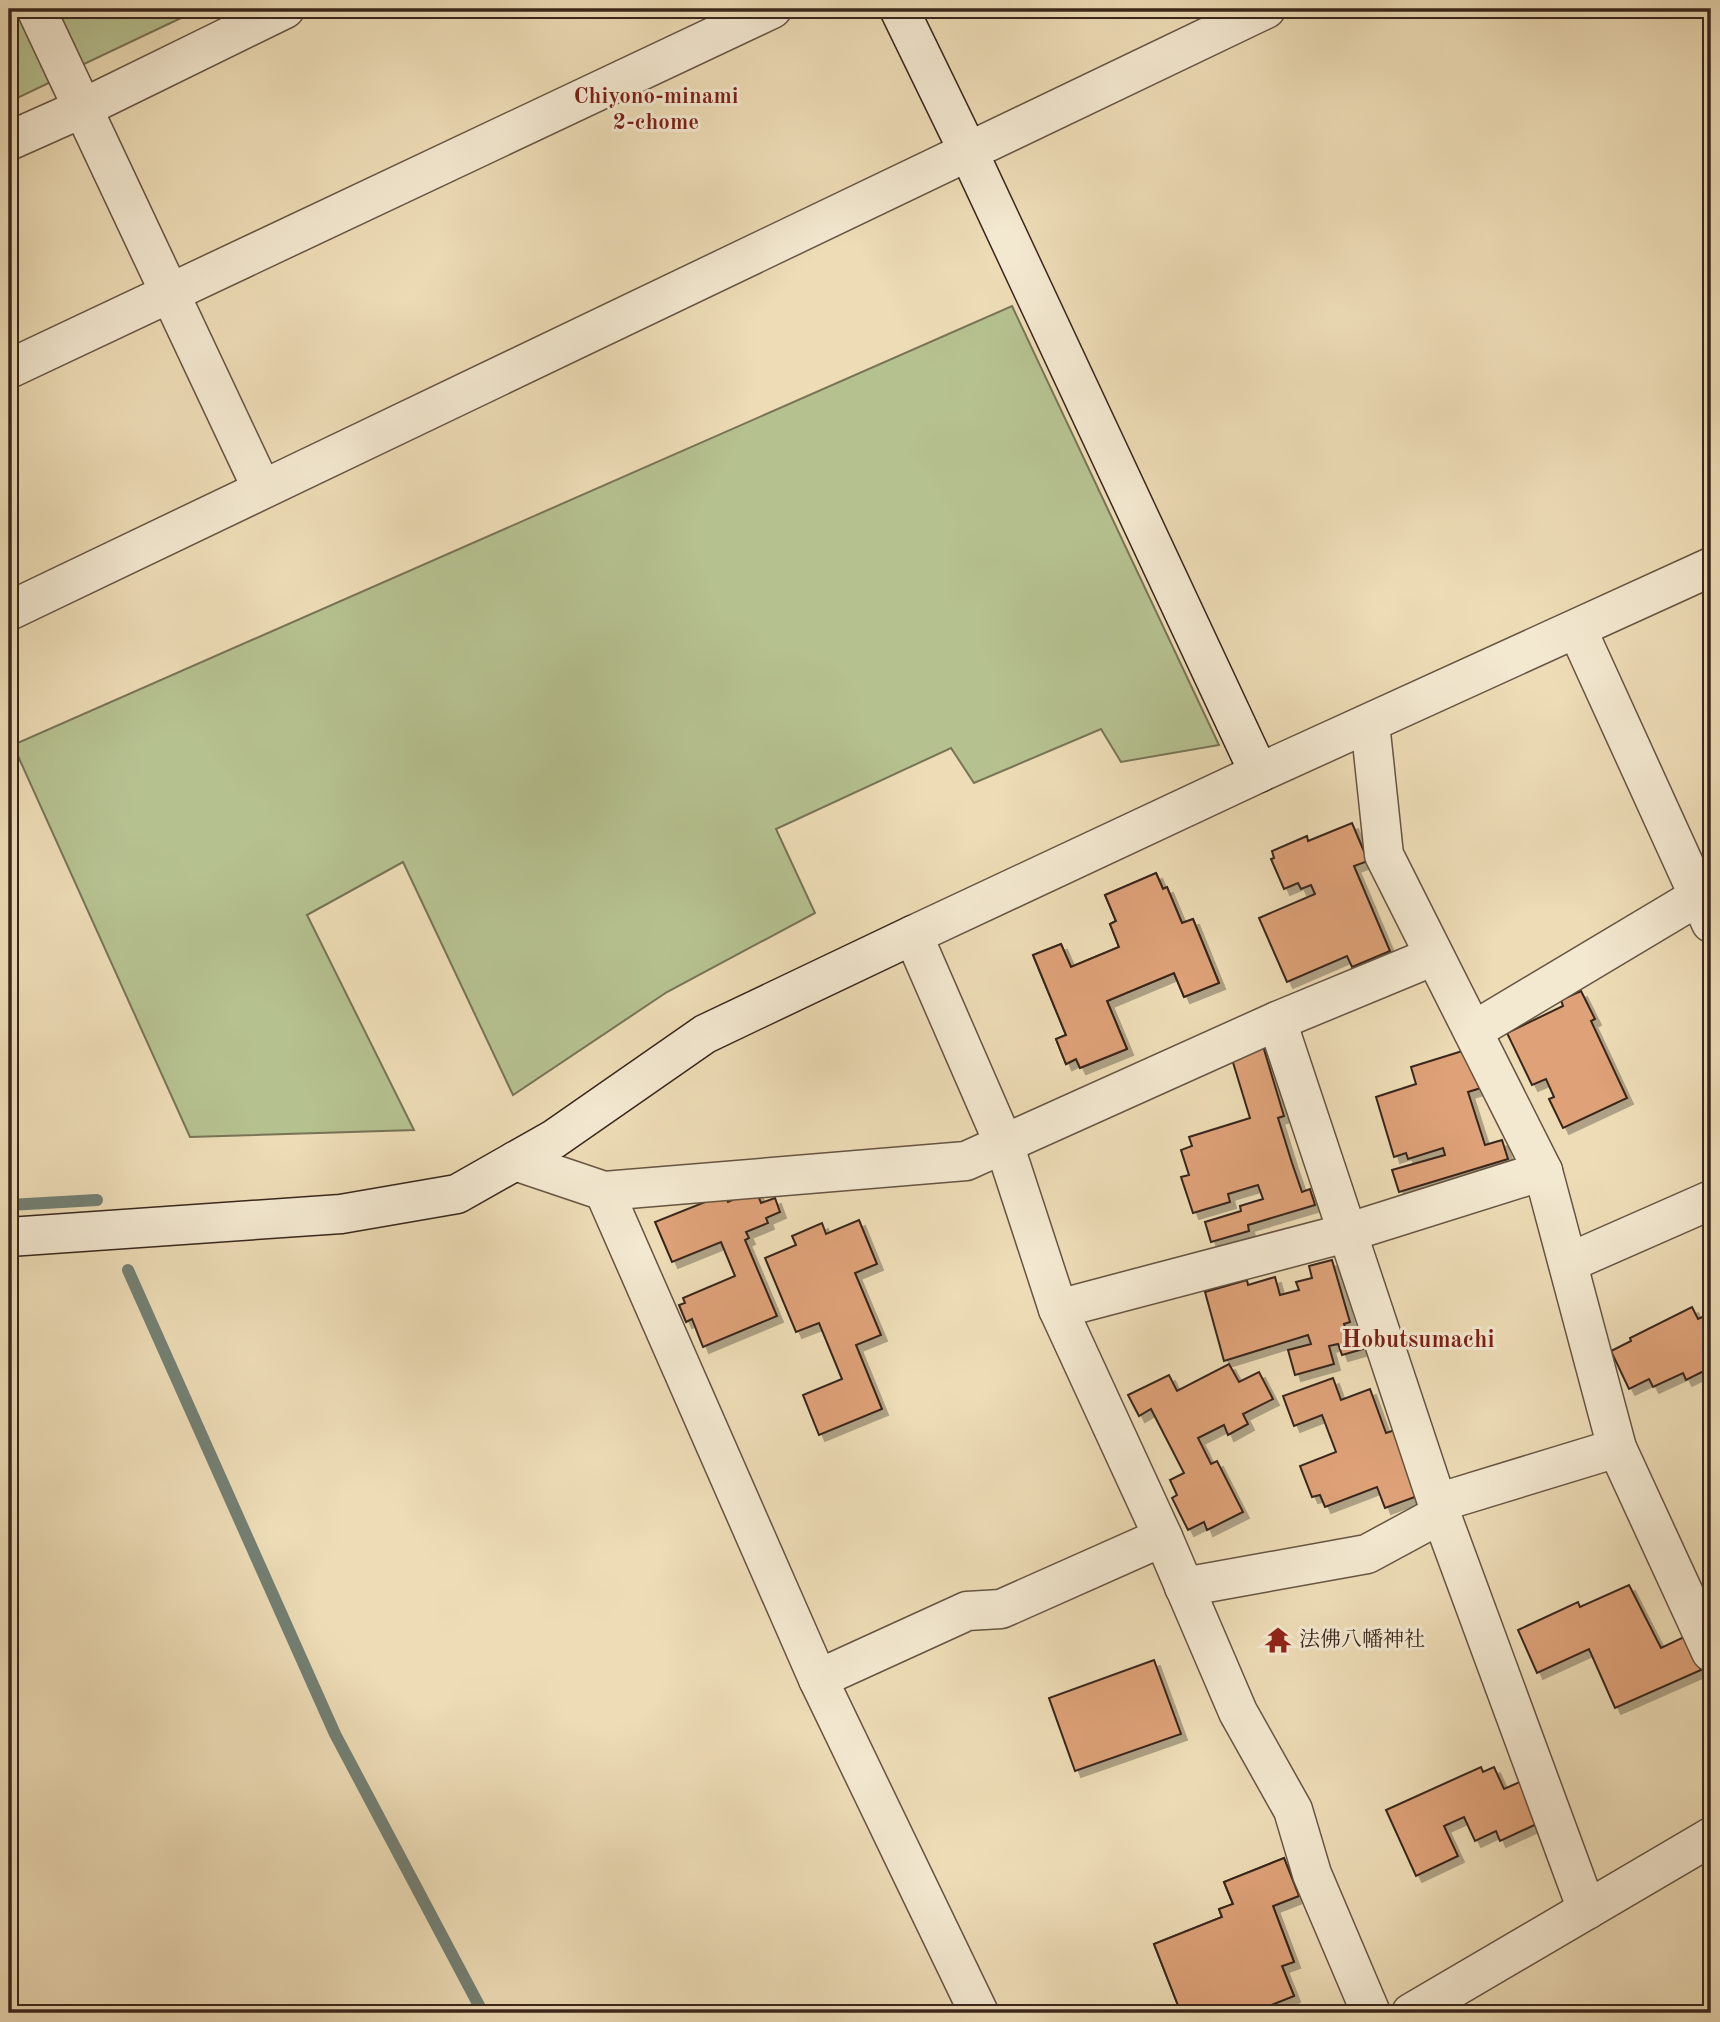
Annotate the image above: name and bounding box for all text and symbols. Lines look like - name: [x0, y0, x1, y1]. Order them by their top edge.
- district label: Chiyono-minami 2-chome: [573, 85, 739, 134]
- district label: Hobutsumachi: [1341, 1329, 1495, 1353]
- temple icon: 法佛八幡神社: [1263, 1625, 1293, 1655]
- place label: 法佛八幡神社: [1299, 1628, 1425, 1651]

